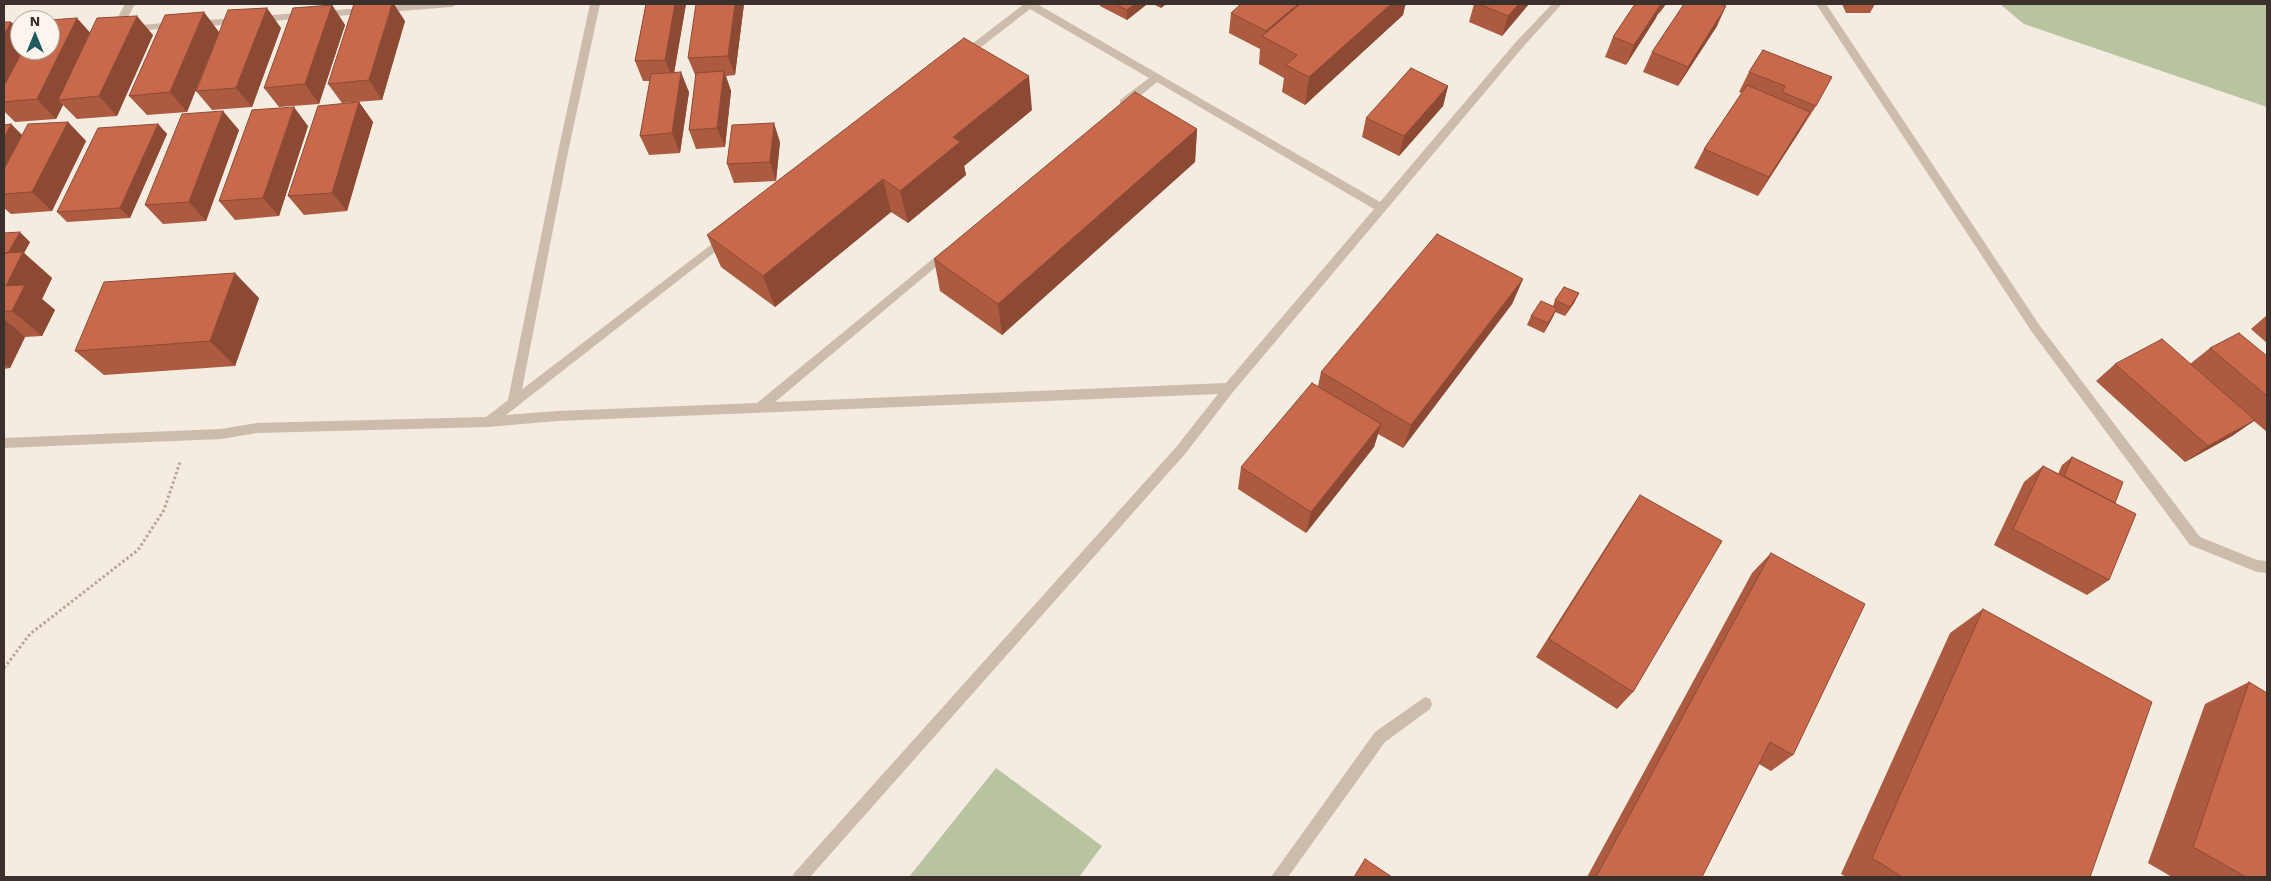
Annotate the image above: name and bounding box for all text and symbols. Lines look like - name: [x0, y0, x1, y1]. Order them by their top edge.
- north arrow: [10, 10, 60, 60]
- text: N: [30, 13, 40, 29]

